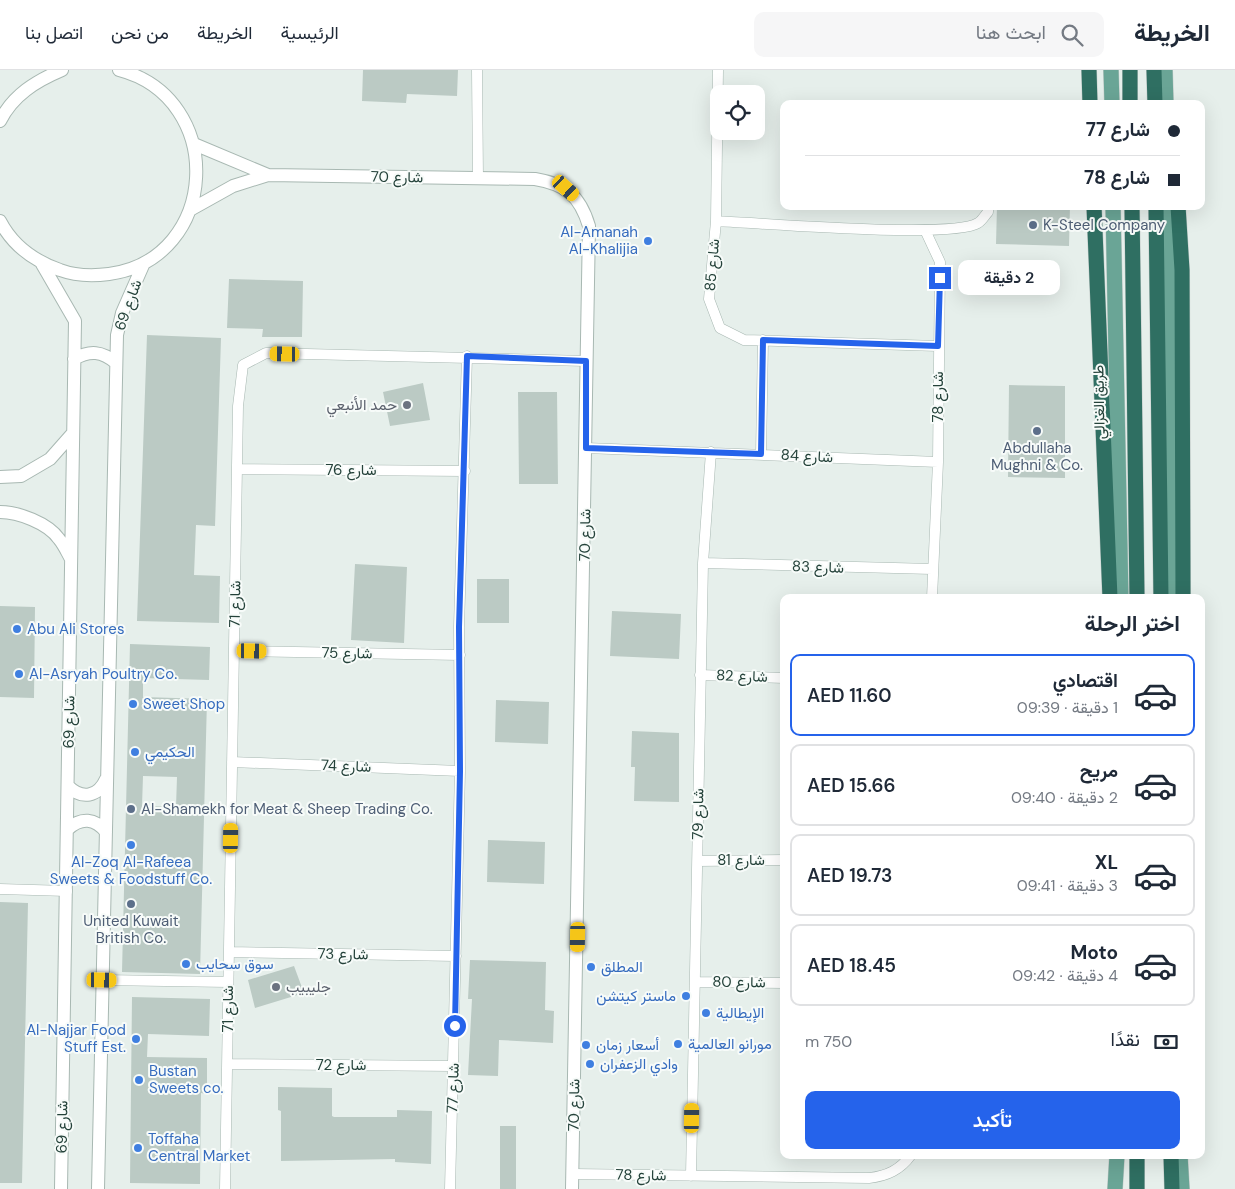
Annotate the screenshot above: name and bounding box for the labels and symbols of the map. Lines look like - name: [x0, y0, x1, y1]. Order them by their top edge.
- street label: شارع 70: [371, 167, 423, 188]
- car: [549, 172, 582, 204]
- place label: K-Steel Company: [1043, 215, 1166, 235]
- marker: K-Steel Company: [1027, 219, 1039, 231]
- place label: Al-Amanah Al-Khalijia: [560, 222, 638, 259]
- marker: Al-Amanah Al-Khalijia: [642, 235, 654, 247]
- street label: شارع 85: [700, 238, 725, 292]
- callout: 2 دقيقة: [958, 260, 1060, 296]
- route end: [929, 267, 951, 289]
- street label: شارع 69: [110, 277, 147, 334]
- car: [269, 346, 300, 362]
- street label: طريق الغزالي: [1088, 364, 1113, 439]
- street label: شارع 78: [928, 371, 949, 423]
- place label: حمد الأنبعي: [327, 395, 397, 418]
- marker: حمد الأنبعي: [401, 399, 413, 411]
- marker: Abdullaha Mughni & Co.: [1031, 425, 1043, 437]
- place label: Abdullaha Mughni & Co.: [991, 438, 1083, 475]
- street label: شارع 84: [780, 445, 834, 468]
- street label: شارع 76: [325, 460, 377, 481]
- street label: شارع 70: [575, 509, 596, 561]
- street label: شارع 83: [792, 556, 845, 579]
- street label: شارع 71: [225, 580, 246, 628]
- place label: Abu Ali Stores: [27, 619, 124, 639]
- marker: Abu Ali Stores: [11, 623, 23, 635]
- car: [236, 643, 267, 659]
- street label: شارع 75: [321, 643, 373, 664]
- place label: Al-Asryah Poultry Co.: [29, 664, 177, 684]
- street label: شارع 82: [716, 665, 768, 688]
- marker: Al-Asryah Poultry Co.: [13, 668, 25, 680]
- place label: Sweet Shop: [143, 694, 225, 714]
- street label: شارع 69: [59, 695, 80, 749]
- marker: Sweet Shop: [127, 698, 139, 710]
- place label: الحكيمي: [145, 742, 195, 765]
- marker: الحكيمي: [129, 746, 141, 758]
- street label: شارع 74: [320, 755, 372, 778]
- street label: شارع 79: [688, 788, 709, 840]
- place label: Al-Shamekh for Meat & Sheep Trading Co.: [141, 799, 433, 819]
- marker: Al-Shamekh for Meat & Sheep Trading Co.: [125, 803, 137, 815]
- car: [223, 823, 238, 853]
- marker: Al-Zoq Al-Rafeea Sweets & Foodstuff Co.: [125, 839, 137, 851]
- street label: شارع 81: [717, 850, 765, 871]
- place label: Al-Zoq Al-Rafeea Sweets & Foodstuff Co.: [50, 852, 212, 889]
- marker: United Kuwait British Co.: [125, 898, 137, 910]
- place label: United Kuwait British Co.: [83, 911, 179, 948]
- car: [570, 922, 585, 952]
- street label: شارع 73: [317, 944, 369, 965]
- place label: سوق سحايب: [196, 954, 274, 974]
- place label: المطلق: [601, 957, 643, 977]
- marker: سوق سحايب: [180, 958, 192, 970]
- marker: المطلق: [585, 961, 597, 973]
- car: [86, 972, 117, 988]
- street label: شارع 80: [712, 972, 766, 993]
- place label: جليبيب: [286, 977, 331, 997]
- marker: جليبيب: [270, 981, 282, 993]
- street label: شارع 71: [218, 985, 239, 1032]
- place label: ماستر كيتشن: [596, 986, 676, 1006]
- marker: ماستر كيتشن: [680, 990, 692, 1002]
- place label: الإيطالية: [716, 1003, 764, 1023]
- marker: الإيطالية: [700, 1007, 712, 1019]
- route start: [444, 1015, 466, 1037]
- place label: Al-Najjar Food Stuff Est.: [26, 1020, 126, 1057]
- marker: Al-Najjar Food Stuff Est.: [130, 1033, 142, 1045]
- place label: مورانو العالمية: [688, 1034, 772, 1054]
- place label: أسعار زمان: [596, 1035, 660, 1055]
- marker: مورانو العالمية: [672, 1038, 684, 1050]
- marker: أسعار زمان: [580, 1039, 592, 1051]
- place label: وادي الزعفران: [600, 1054, 678, 1077]
- street label: شارع 72: [316, 1055, 366, 1076]
- marker: وادي الزعفران: [584, 1058, 596, 1070]
- place label: Bustan Sweets co.: [149, 1061, 224, 1098]
- street label: شارع 77: [442, 1062, 465, 1113]
- marker: Bustan Sweets co.: [133, 1074, 145, 1086]
- street label: شارع 70: [564, 1079, 585, 1131]
- street label: شارع 69: [52, 1100, 73, 1154]
- car: [684, 1103, 699, 1133]
- place label: Toffaha Central Market: [148, 1129, 250, 1166]
- marker: Toffaha Central Market: [132, 1142, 144, 1154]
- street label: شارع 78: [615, 1165, 667, 1186]

